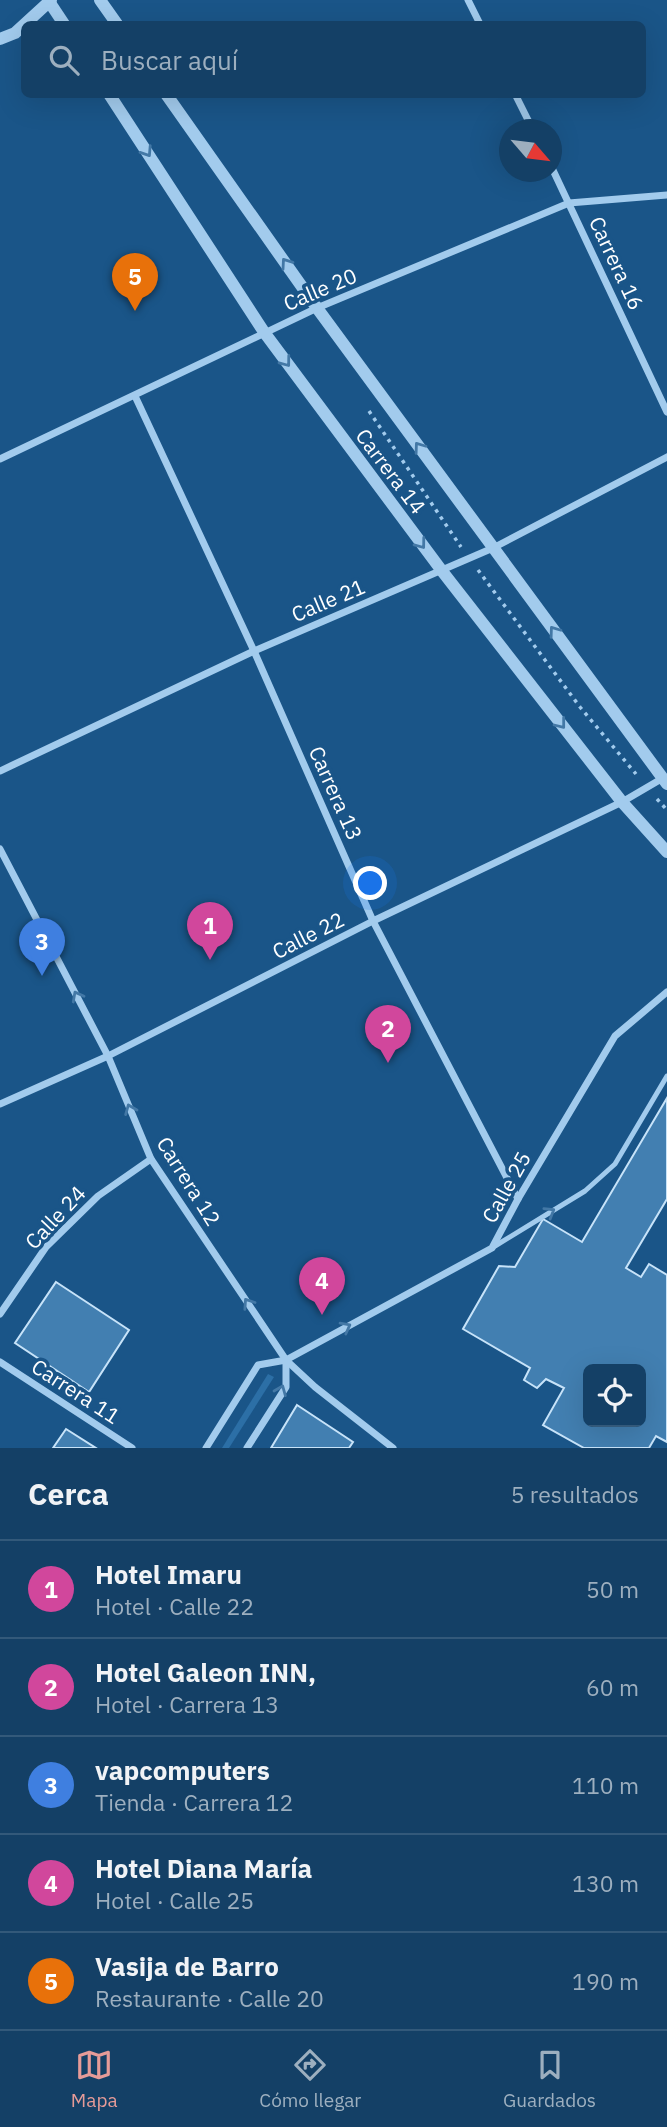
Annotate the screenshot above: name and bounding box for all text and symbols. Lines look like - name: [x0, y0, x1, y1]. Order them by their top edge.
- search box: [21, 21, 646, 98]
- icon: search: [45, 41, 83, 79]
- text: Buscar aquí: [101, 43, 238, 77]
- north arrow: [499, 119, 562, 182]
- one-way arrow: [138, 144, 151, 157]
- street label: Carrera 16: [583, 212, 651, 314]
- pin: 5: [112, 253, 158, 311]
- one-way arrow: [282, 258, 294, 271]
- street label: Calle 20: [279, 261, 361, 317]
- one-way arrow: [277, 354, 290, 367]
- street label: Carrera 14: [350, 423, 432, 519]
- one-way arrow: [415, 442, 428, 455]
- one-way arrow: [413, 537, 426, 549]
- street label: Calle 21: [287, 572, 369, 628]
- one-way arrow: [549, 626, 562, 639]
- one-way arrow: [552, 717, 565, 729]
- street label: Carrera 13: [303, 742, 369, 844]
- your location: [353, 866, 387, 900]
- pin: 1: [187, 902, 233, 960]
- street label: Calle 22: [267, 905, 349, 965]
- pin: 3: [19, 918, 65, 976]
- one-way arrow: [71, 991, 85, 1003]
- pin: 2: [365, 1005, 411, 1063]
- one-way arrow: [125, 1104, 139, 1116]
- street label: Carrera 12: [151, 1131, 227, 1231]
- street label: Calle 25: [475, 1146, 537, 1228]
- street label: Calle 24: [18, 1179, 92, 1255]
- one-way arrow: [543, 1207, 555, 1220]
- pin: 4: [299, 1257, 345, 1315]
- one-way arrow: [244, 1298, 256, 1311]
- one-way arrow: [339, 1322, 351, 1335]
- street label: Carrera 11: [26, 1352, 126, 1430]
- map controls: [583, 1364, 646, 1427]
- button: locate: [583, 1364, 646, 1427]
- one-way arrow: [273, 1385, 287, 1397]
- text: Cerca: [28, 1474, 109, 1513]
- text: 5 resultados: [511, 1479, 639, 1509]
- text: Hotel Imaru: [95, 1557, 242, 1591]
- text: 1: [44, 1574, 58, 1604]
- text: 50 m: [586, 1574, 639, 1604]
- text: Hotel · Calle 22: [95, 1591, 254, 1621]
- text: Hotel Galeon INN,: [95, 1655, 316, 1689]
- text: 2: [44, 1672, 58, 1702]
- text: 60 m: [586, 1672, 639, 1702]
- text: Hotel · Carrera 13: [95, 1689, 279, 1719]
- text: vapcomputers: [95, 1753, 270, 1787]
- text: 3: [44, 1770, 58, 1800]
- text: 110 m: [572, 1770, 639, 1800]
- text: Tienda · Carrera 12: [95, 1787, 293, 1817]
- text: Hotel Diana María: [95, 1851, 312, 1885]
- text: 4: [44, 1868, 58, 1898]
- text: 130 m: [572, 1868, 639, 1898]
- text: Hotel · Calle 25: [95, 1885, 254, 1915]
- text: Vasija de Barro: [95, 1949, 279, 1983]
- text: 5: [44, 1966, 58, 1996]
- text: 190 m: [572, 1966, 639, 1996]
- text: Restaurante · Calle 20: [95, 1983, 324, 2013]
- tab: Mapa: [71, 2046, 118, 2112]
- tab: Cómo llegar: [259, 2046, 361, 2112]
- tab: Guardados: [503, 2046, 596, 2112]

